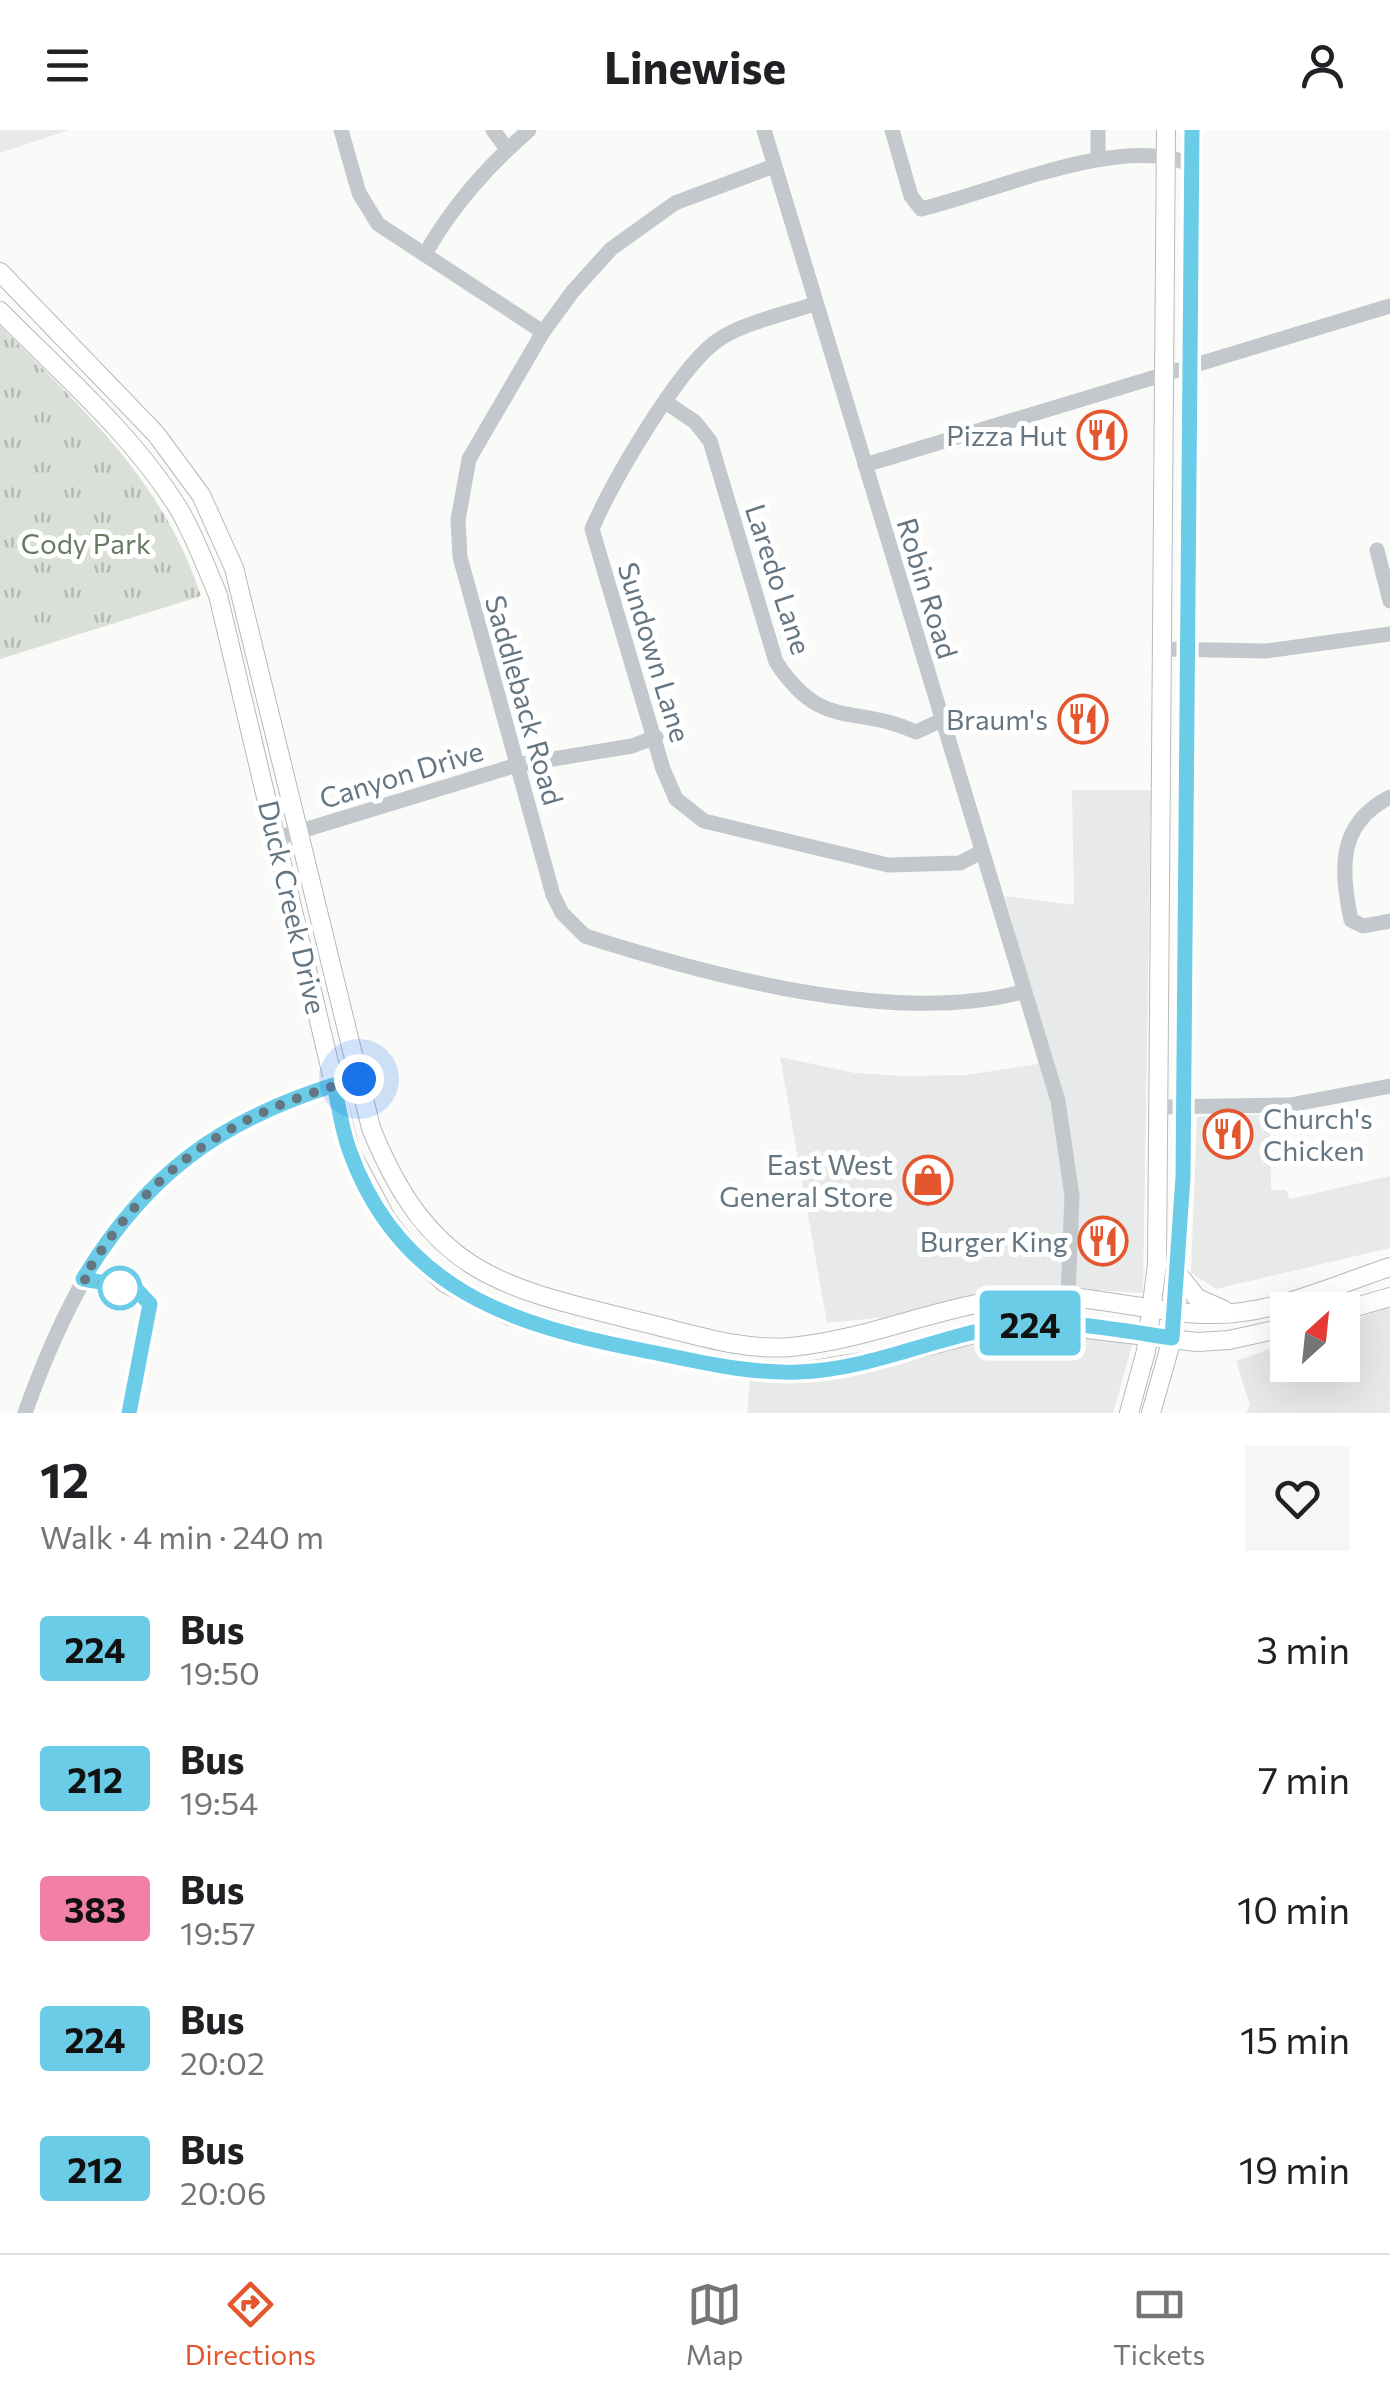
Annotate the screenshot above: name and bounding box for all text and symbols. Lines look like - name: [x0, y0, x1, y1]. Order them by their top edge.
- icon: menu: [40, 38, 95, 93]
- text: Linewise: [604, 38, 786, 93]
- icon: person: [1295, 38, 1350, 93]
- restaurant icon: Pizza Hut: [1076, 409, 1128, 461]
- place label: Pizza Hut: [946, 418, 1067, 452]
- street label: Laredo Lane: [739, 500, 819, 658]
- street label: Robin Road: [891, 514, 965, 662]
- park label: Cody Park: [21, 526, 151, 560]
- street label: Sundown Lane: [612, 558, 698, 746]
- street label: Saddleback Road: [479, 591, 571, 809]
- restaurant icon: Braum's: [1057, 693, 1109, 745]
- place label: Braum's: [946, 702, 1048, 736]
- street label: Canyon Drive: [315, 733, 487, 815]
- street label: Duck Creek Drive: [252, 797, 334, 1017]
- your location: [334, 1054, 384, 1104]
- place label: Church's Chicken: [1263, 1101, 1373, 1167]
- restaurant icon: Church's Chicken: [1202, 1108, 1254, 1160]
- place label: East West General Store: [719, 1147, 893, 1213]
- shop icon: East West General Store: [902, 1154, 954, 1206]
- restaurant icon: Burger King: [1077, 1215, 1129, 1267]
- place label: Burger King: [920, 1224, 1068, 1258]
- unlabelled marker: [99, 1267, 141, 1309]
- line badge: 224: [972, 1290, 1088, 1356]
- north arrow: [1270, 1292, 1360, 1382]
- map controls: [1270, 1292, 1360, 1382]
- text: 224: [1000, 1302, 1060, 1345]
- button: heart: [1245, 1446, 1350, 1551]
- text: 12: [40, 1449, 89, 1508]
- text: Walk · 4 min · 240 m: [40, 1516, 324, 1556]
- text: Bus: [180, 1605, 245, 1652]
- text: 3 min: [1256, 1625, 1350, 1672]
- text: 224: [65, 1627, 125, 1670]
- text: 19:50: [180, 1652, 260, 1692]
- text: Bus: [180, 1735, 245, 1782]
- text: 7 min: [1258, 1755, 1350, 1802]
- text: 212: [67, 1757, 123, 1800]
- text: 19:54: [180, 1782, 258, 1822]
- text: Bus: [180, 1865, 245, 1912]
- text: 10 min: [1237, 1885, 1350, 1932]
- text: 383: [64, 1887, 126, 1930]
- text: 19:57: [180, 1912, 256, 1952]
- text: Bus: [180, 1995, 245, 2042]
- text: 15 min: [1240, 2015, 1350, 2062]
- text: 224: [65, 2017, 125, 2060]
- text: 20:02: [180, 2042, 265, 2082]
- text: Bus: [180, 2125, 245, 2172]
- text: 19 min: [1239, 2145, 1350, 2192]
- text: 212: [67, 2147, 123, 2190]
- text: 20:06: [180, 2172, 266, 2212]
- tab: Directions: [185, 2277, 316, 2371]
- tab: Map: [686, 2277, 743, 2371]
- tab: Tickets: [1113, 2277, 1205, 2371]

